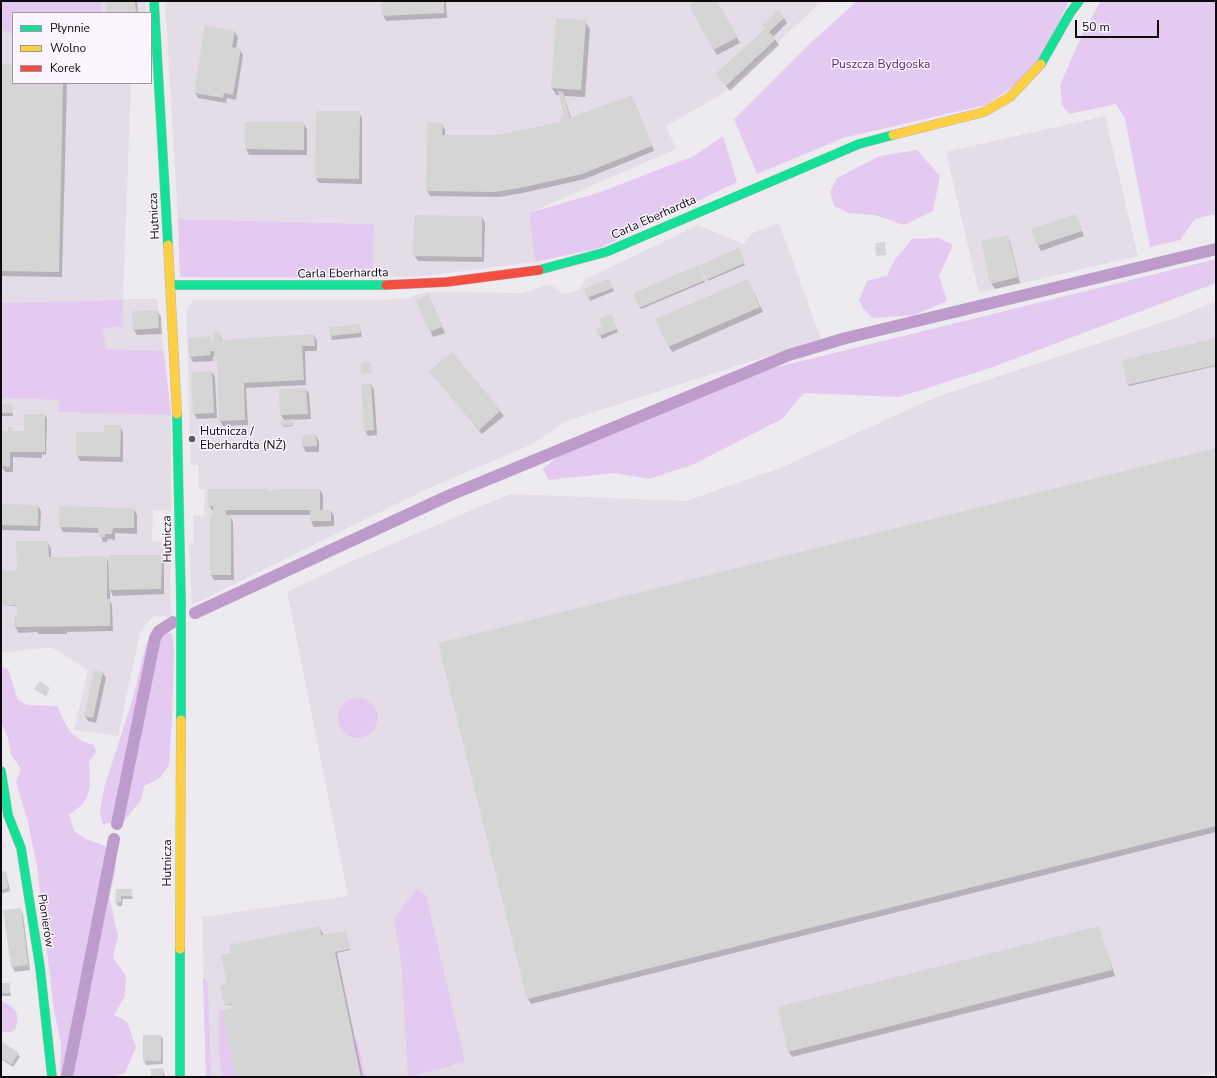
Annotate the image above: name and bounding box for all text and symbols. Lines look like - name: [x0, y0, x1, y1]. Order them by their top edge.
- legend: [12, 12, 152, 84]
- scale bar: [1077, 12, 1161, 38]
- text: 50 m: [1082, 19, 1110, 35]
- text: Płynnie: [50, 20, 90, 36]
- text: Wolno: [50, 40, 86, 56]
- park label: Puszcza Bydgoska: [832, 58, 930, 72]
- text: Korek: [50, 60, 81, 76]
- street label: Hutnicza: [147, 192, 163, 240]
- street label: Carla Eberhardta: [609, 193, 699, 243]
- street label: Carla Eberhardta: [297, 266, 389, 282]
- place label: Hutnicza / Eberhardta (NŻ): [200, 425, 287, 453]
- marker: Hutnicza / Eberhardta (NŻ): [187, 434, 197, 444]
- street label: Hutnicza: [160, 515, 176, 563]
- street label: Hutnicza: [161, 839, 175, 887]
- street label: Pionierów: [34, 893, 56, 949]

